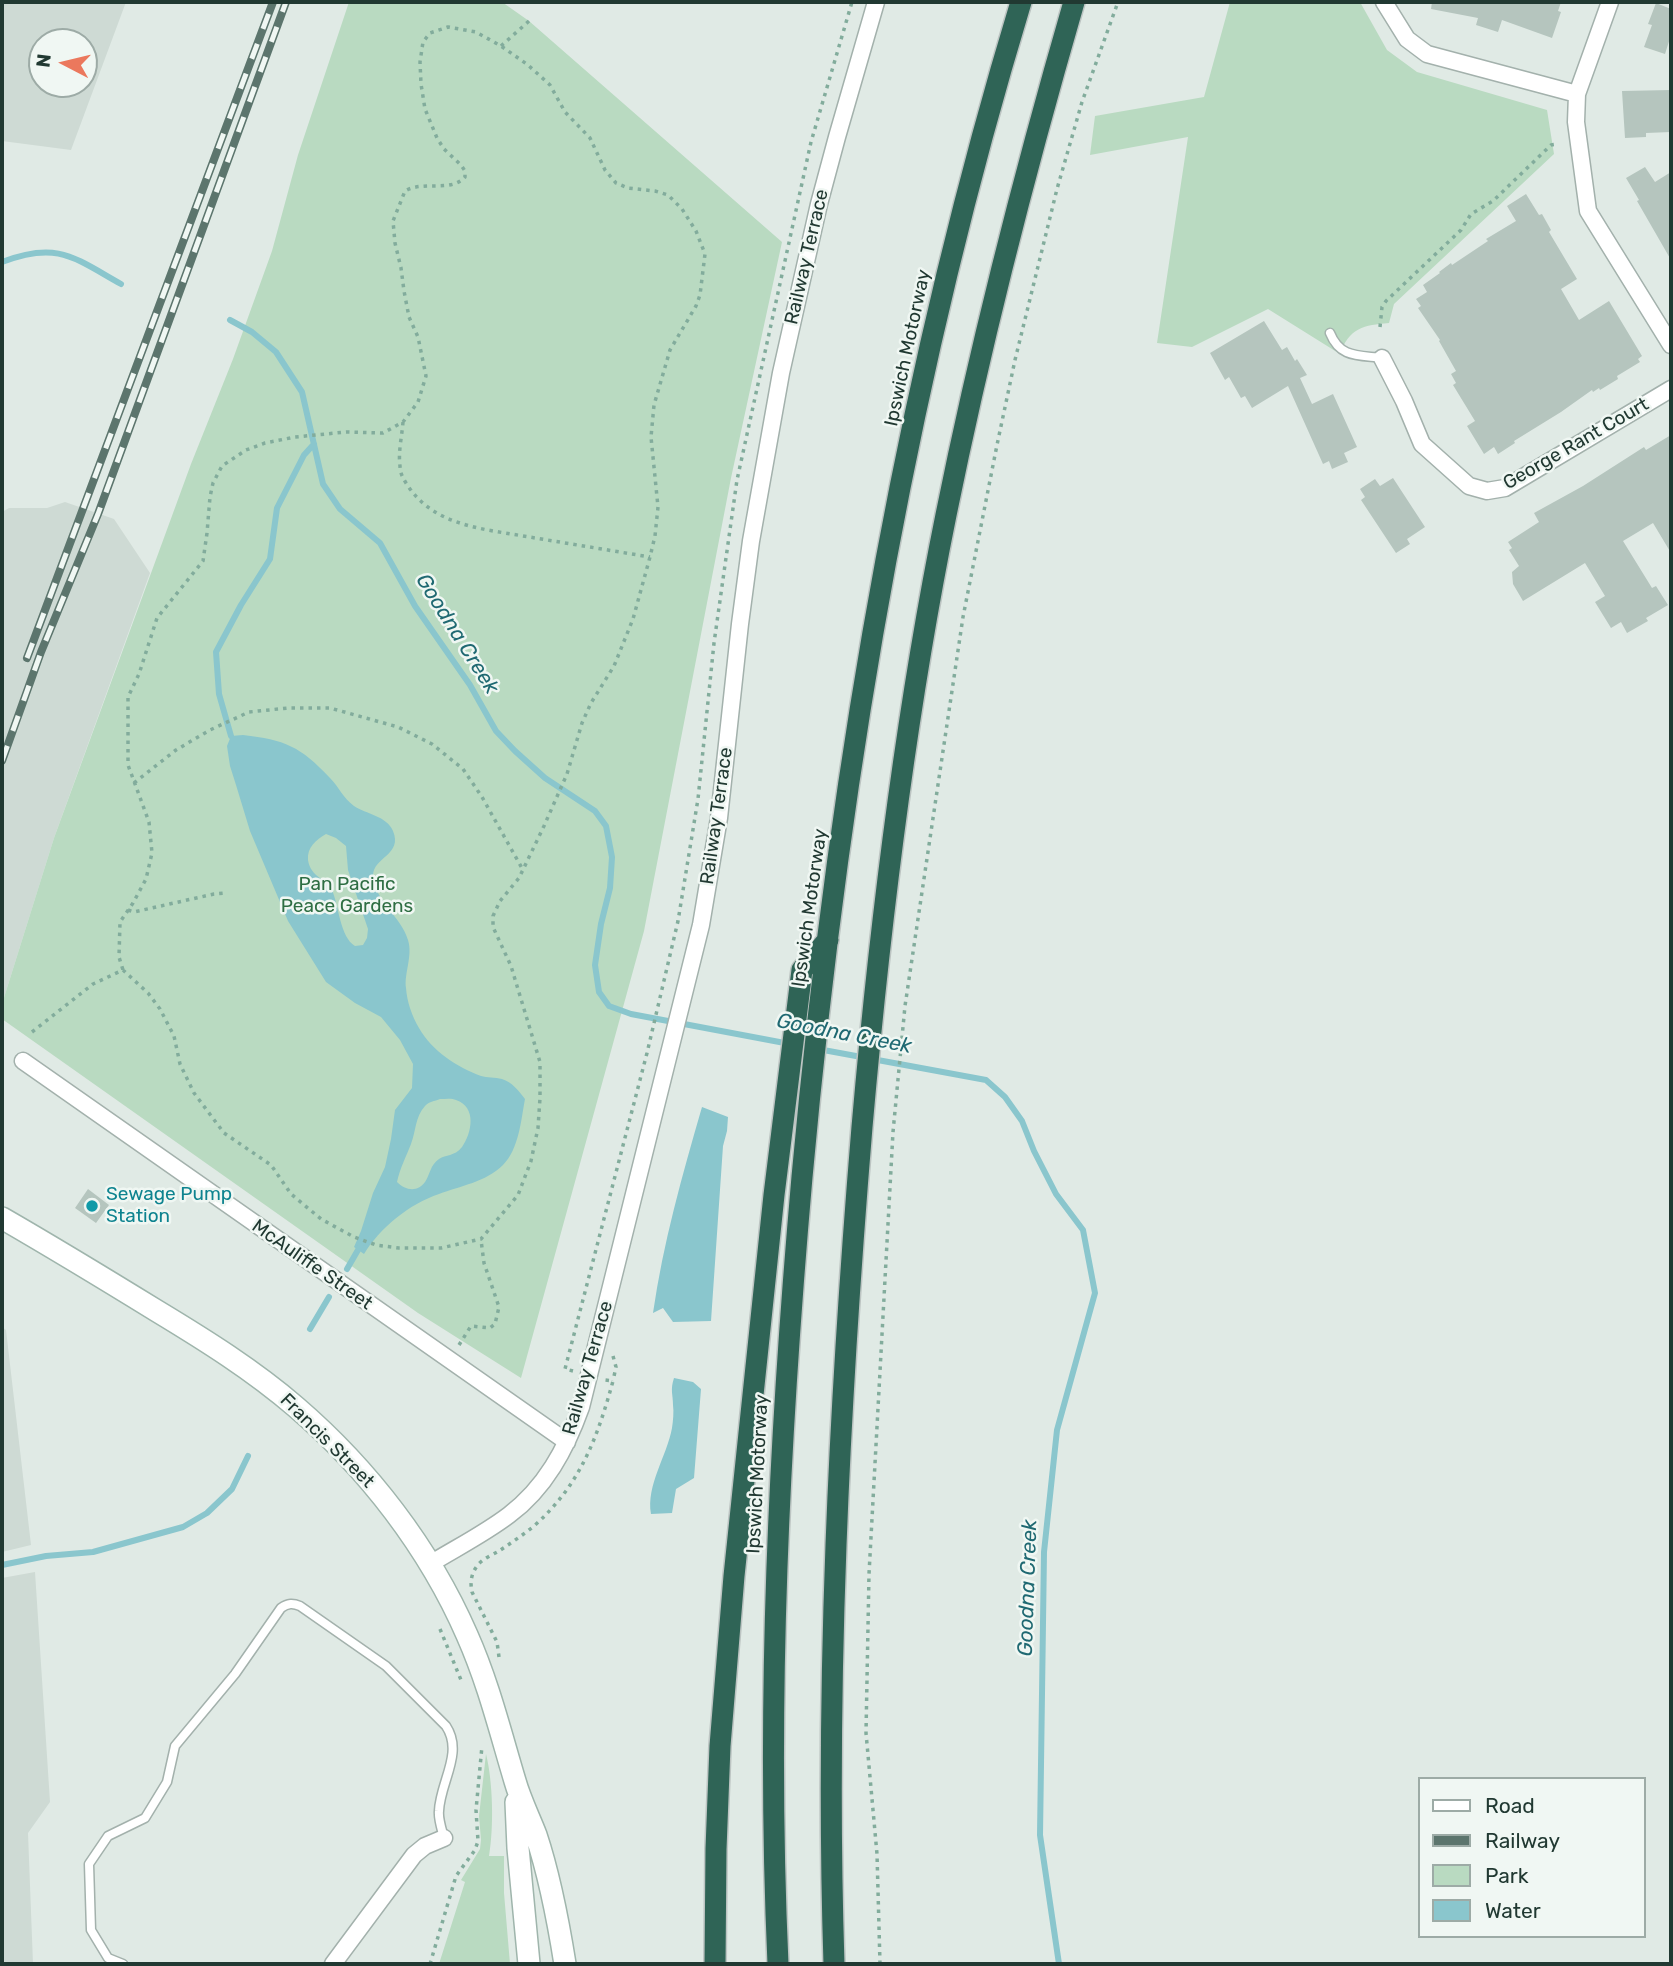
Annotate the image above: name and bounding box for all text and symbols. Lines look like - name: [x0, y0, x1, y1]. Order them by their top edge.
- north arrow: [28, 28, 98, 98]
- text: N: [31, 52, 56, 69]
- street label: Railway Terrace: [780, 187, 834, 327]
- street label: Ipswich Motorway: [880, 268, 936, 428]
- street label: George Rant Court: [1499, 393, 1653, 495]
- water label: Goodna Creek: [410, 569, 504, 699]
- street label: Railway Terrace: [696, 746, 738, 886]
- street label: Ipswich Motorway: [788, 827, 832, 989]
- park label: Pan Pacific Peace Gardens: [281, 874, 413, 918]
- water label: Goodna Creek: [774, 1009, 914, 1059]
- place label: Sewage Pump Station: [106, 1184, 232, 1228]
- marker: Sewage Pump Station: [84, 1198, 100, 1214]
- street label: McAuliffe Street: [247, 1215, 377, 1315]
- street label: Railway Terrace: [558, 1298, 618, 1438]
- street label: Francis Street: [275, 1389, 379, 1493]
- street label: Ipswich Motorway: [742, 1394, 774, 1554]
- water label: Goodna Creek: [1013, 1519, 1043, 1657]
- legend: [1418, 1777, 1645, 1938]
- text: Road: [1485, 1793, 1535, 1818]
- text: Railway: [1485, 1828, 1560, 1853]
- text: Park: [1485, 1863, 1529, 1888]
- text: Water: [1485, 1898, 1541, 1923]

